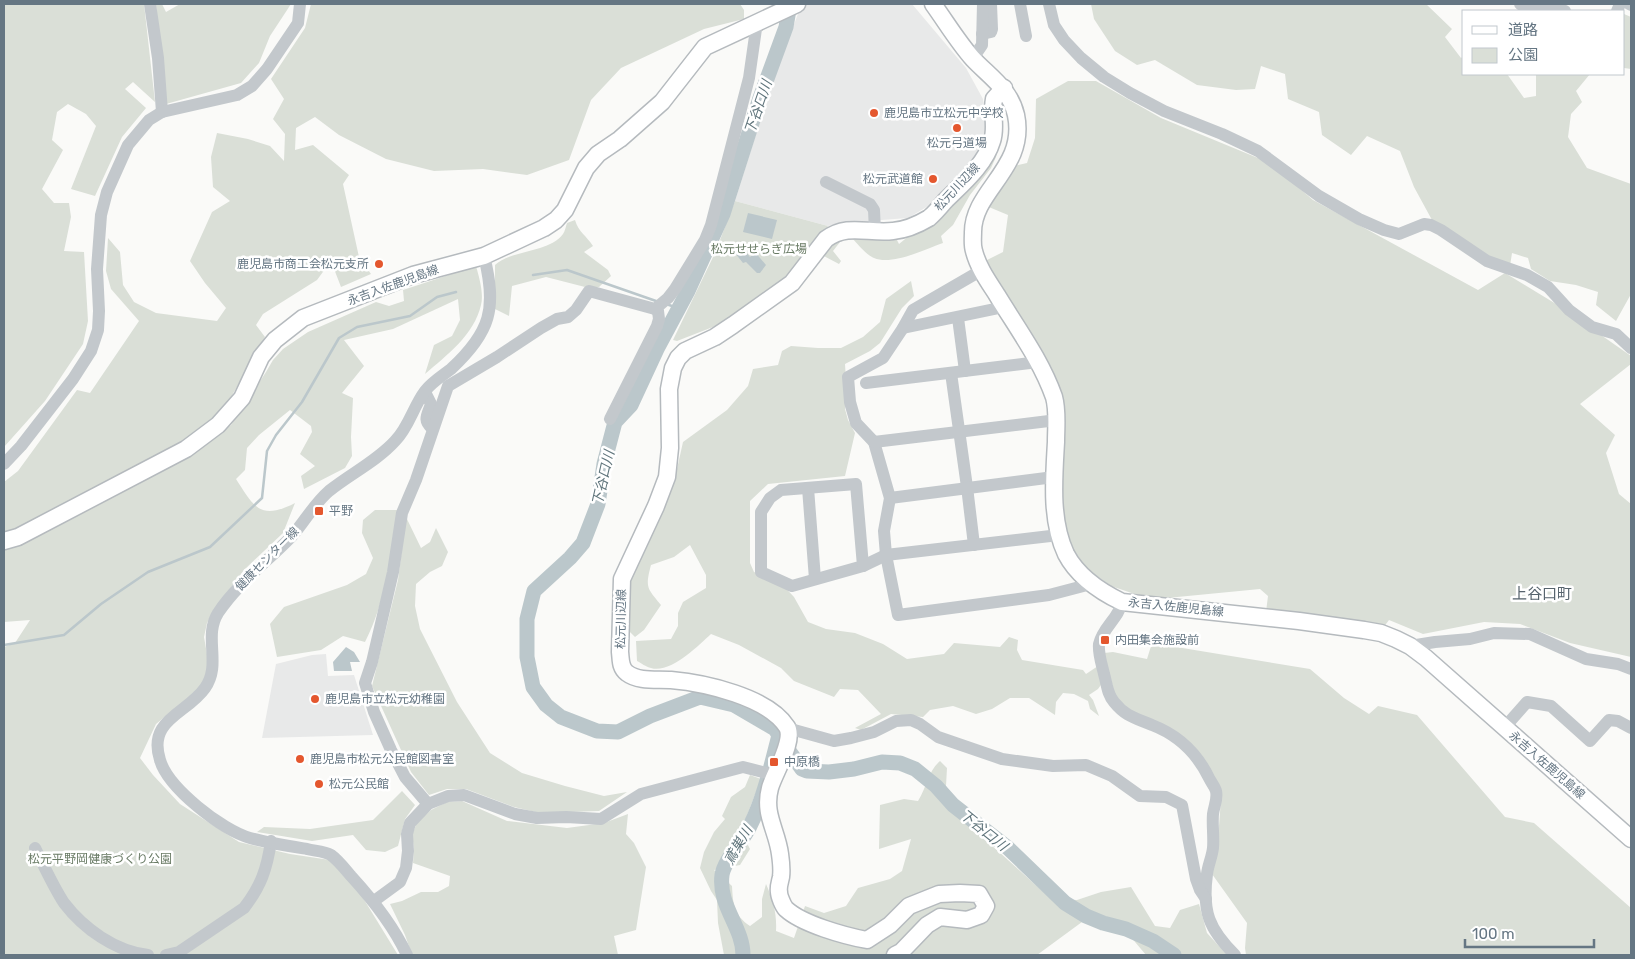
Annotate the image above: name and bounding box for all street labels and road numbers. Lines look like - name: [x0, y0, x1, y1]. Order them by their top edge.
- street label: 松元川辺線: [931, 160, 983, 214]
- street label: 永吉入佐鹿児島線: [345, 262, 441, 308]
- street label: 健康センター線: [232, 524, 302, 594]
- street label: 松元川辺線: [613, 589, 629, 649]
- street label: 永吉入佐鹿児島線: [1128, 595, 1224, 619]
- street label: 永吉入佐鹿児島線: [1506, 728, 1588, 802]

